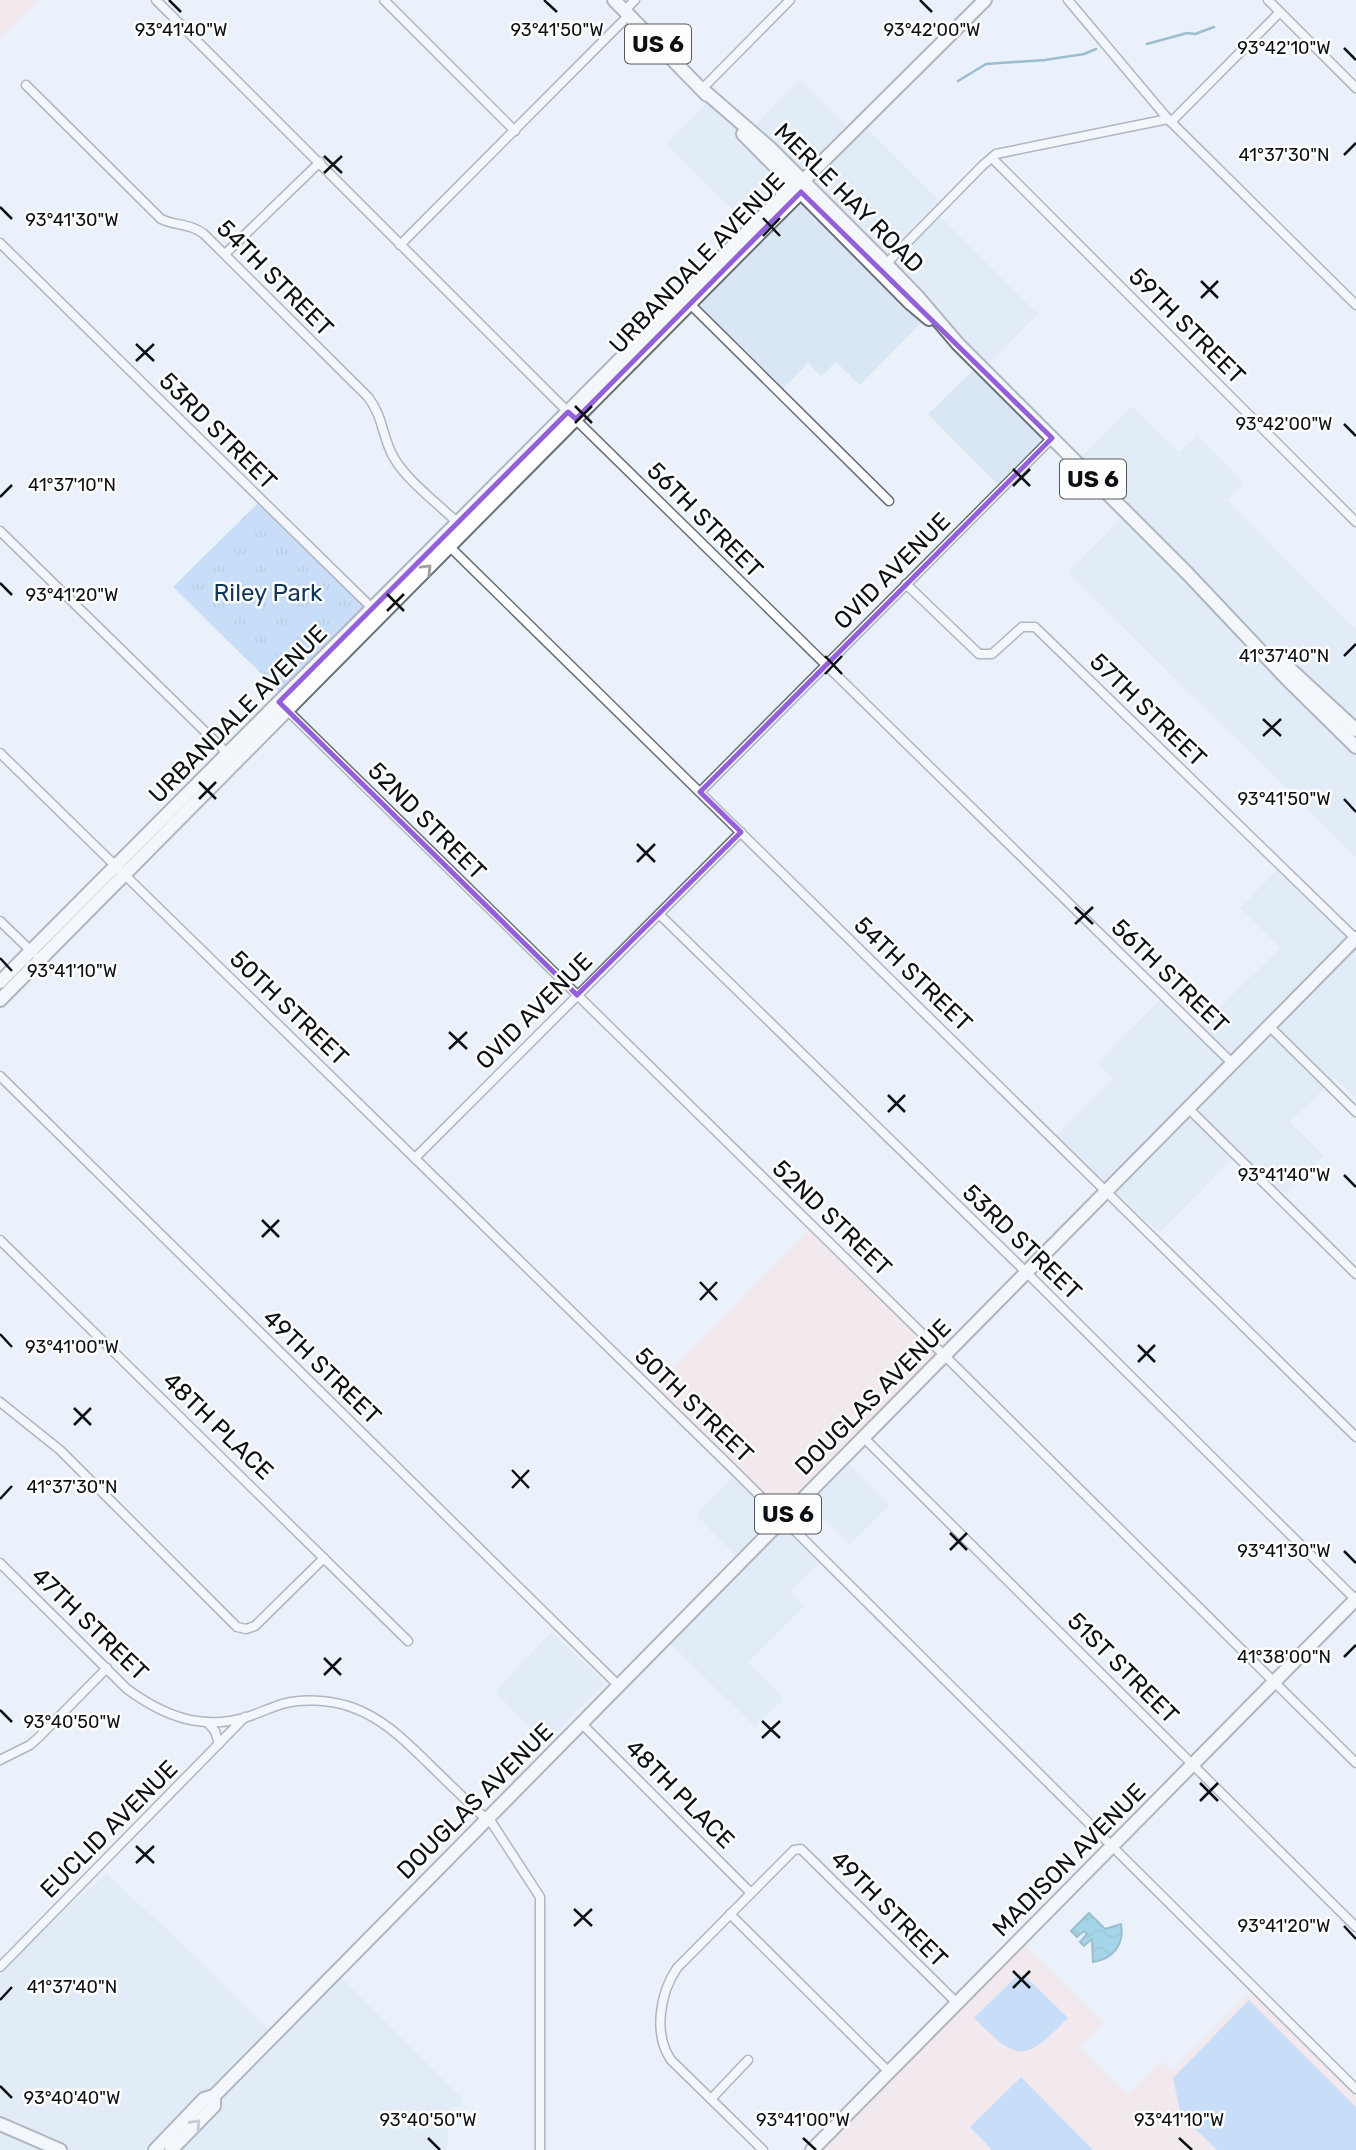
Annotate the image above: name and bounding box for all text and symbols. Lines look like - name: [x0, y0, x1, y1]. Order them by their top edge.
- text: 93°41'40"W: [135, 19, 227, 41]
- text: 93°41'50"W: [510, 19, 604, 41]
- text: 93°42'00"W: [883, 19, 981, 41]
- road number: US 6: [625, 24, 691, 64]
- text: 93°42'10"W: [1237, 37, 1331, 59]
- street label: MERLE HAY ROAD: [768, 117, 930, 279]
- text: 41°37'30"N: [1239, 144, 1329, 166]
- street label: URBANDALE AVENUE: [604, 167, 790, 359]
- text: 93°41'30"W: [25, 209, 119, 231]
- street label: 54TH STREET: [211, 214, 339, 342]
- street label: 59TH STREET: [1123, 262, 1251, 390]
- street label: 53RD STREET: [154, 367, 282, 495]
- text: 93°42'00"W: [1235, 413, 1333, 435]
- street label: 56TH STREET: [641, 456, 769, 584]
- road number: US 6: [1060, 460, 1126, 499]
- text: 41°37'10"N: [28, 474, 116, 496]
- street label: OVID AVENUE: [828, 507, 956, 635]
- one-way arrow: [419, 564, 432, 577]
- park label: Riley Park: [214, 579, 323, 607]
- text: 93°41'20"W: [25, 584, 119, 606]
- street label: URBANDALE AVENUE: [143, 619, 333, 809]
- text: 41°37'40"N: [1239, 645, 1329, 667]
- street label: 57TH STREET: [1084, 648, 1212, 773]
- street label: 52ND STREET: [362, 756, 492, 886]
- text: 93°41'50"W: [1237, 788, 1331, 810]
- street label: 54TH STREET: [848, 911, 978, 1037]
- street label: 56TH STREET: [1106, 913, 1234, 1039]
- street label: 50TH STREET: [224, 945, 354, 1071]
- street label: OVID AVENUE: [470, 947, 598, 1075]
- text: 93°41'10"W: [27, 960, 117, 982]
- street label: 52ND STREET: [767, 1154, 897, 1282]
- text: 93°41'40"W: [1238, 1164, 1330, 1186]
- street label: 53RD STREET: [957, 1178, 1087, 1306]
- street label: 49TH STREET: [257, 1304, 387, 1430]
- street label: DOUGLAS AVENUE: [789, 1313, 957, 1481]
- text: 93°41'00"W: [25, 1336, 119, 1358]
- street label: 50TH STREET: [629, 1342, 759, 1468]
- street label: 48TH PLACE: [157, 1366, 279, 1486]
- text: 41°37'30"N: [27, 1476, 117, 1498]
- road number: US 6: [755, 1494, 821, 1534]
- text: 93°41'30"W: [1237, 1540, 1331, 1562]
- street label: 47TH STREET: [26, 1561, 154, 1687]
- street label: 51ST STREET: [1062, 1607, 1184, 1729]
- text: 41°38'00"N: [1237, 1646, 1331, 1668]
- text: 93°40'50"W: [23, 1711, 121, 1733]
- street label: DOUGLAS AVENUE: [391, 1717, 559, 1885]
- street label: 48TH PLACE: [620, 1734, 740, 1854]
- street label: EUCLID AVENUE: [35, 1755, 183, 1903]
- street label: MADISON AVENUE: [987, 1778, 1151, 1942]
- street label: 49TH STREET: [825, 1845, 953, 1973]
- text: 93°41'20"W: [1237, 1915, 1331, 1937]
- text: 41°37'40"N: [27, 1976, 117, 1998]
- text: 93°40'40"W: [24, 2087, 120, 2109]
- text: 93°40'50"W: [379, 2109, 477, 2131]
- text: 93°41'00"W: [756, 2109, 850, 2131]
- text: 93°41'10"W: [1134, 2109, 1224, 2131]
- one-way arrow: [188, 2120, 201, 2133]

